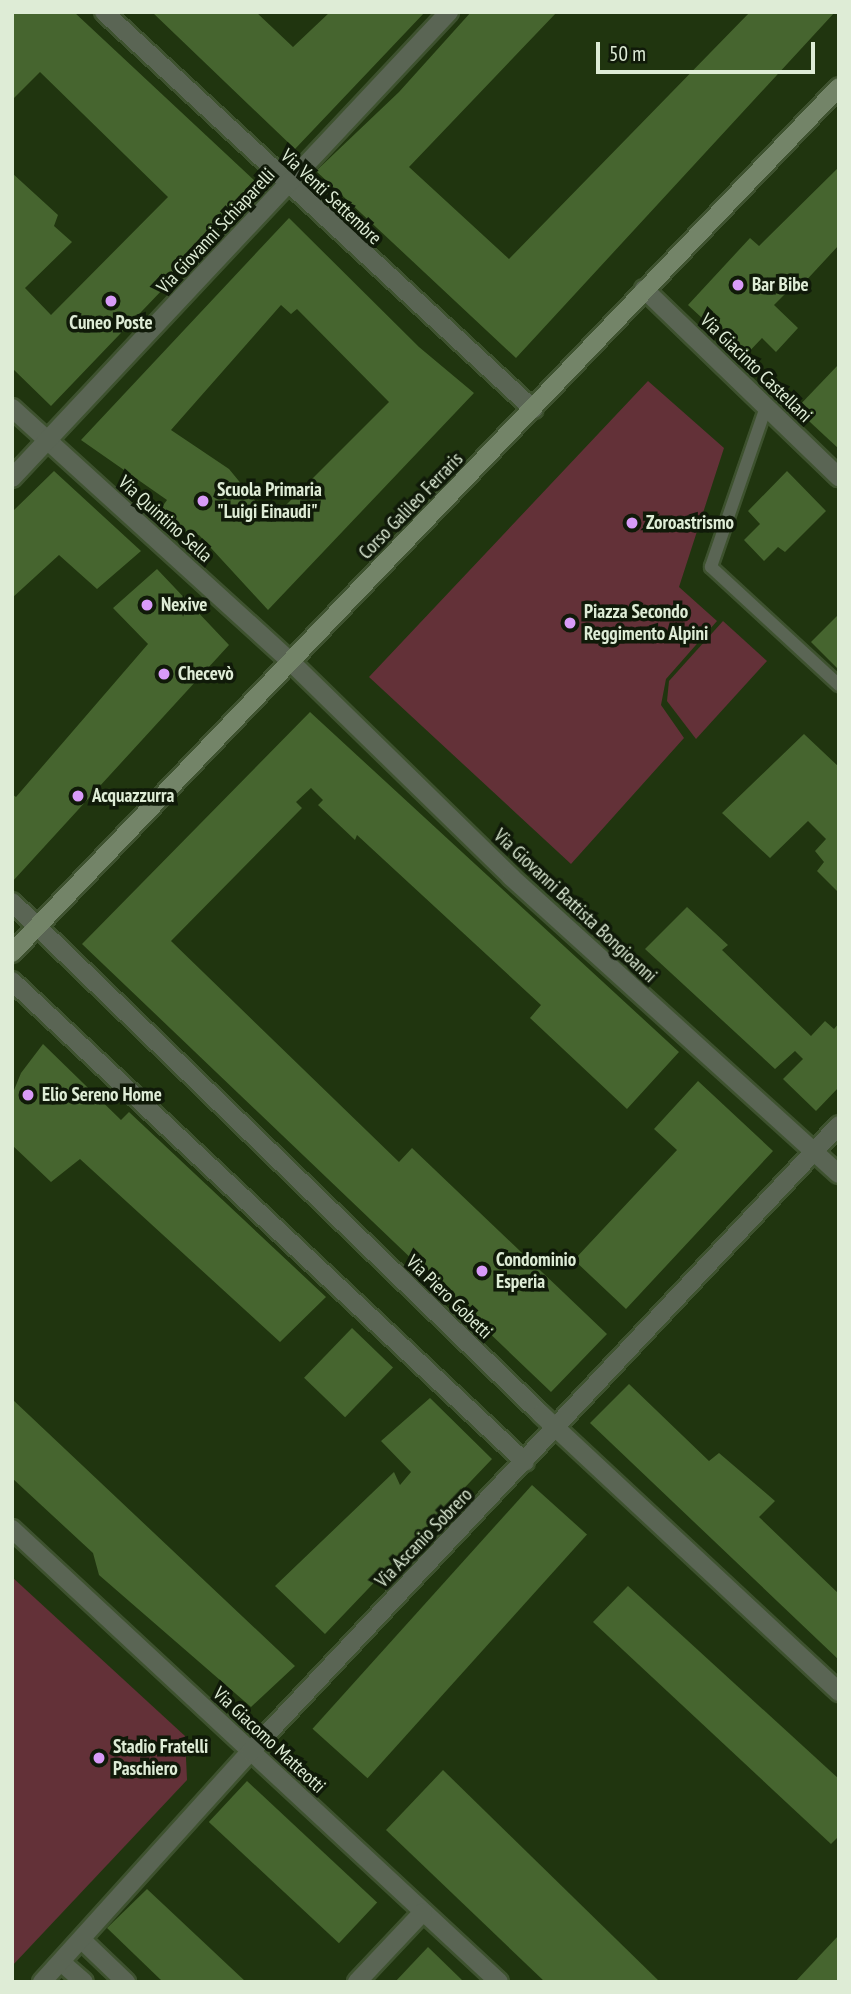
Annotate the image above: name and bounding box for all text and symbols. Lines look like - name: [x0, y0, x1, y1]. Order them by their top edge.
- scale bar: [599, 28, 818, 72]
- text: 50 m: [609, 40, 646, 67]
- street label: Via Venti Settembre: [276, 144, 386, 250]
- street label: Via Giovanni Schiaparelli: [152, 164, 280, 298]
- place label: Bar Bibe: [752, 274, 809, 296]
- marker: Bar Bibe: [730, 277, 746, 293]
- marker: Cuneo Poste: [103, 293, 119, 309]
- street label: Via Giacinto Castellani: [695, 309, 817, 427]
- place label: Cuneo Poste: [69, 312, 153, 334]
- street label: Corso Galileo Ferraris: [354, 448, 468, 564]
- street label: Via Quintino Sella: [114, 471, 216, 567]
- place label: Scuola Primaria "Luigi Einaudi": [217, 479, 322, 523]
- marker: Scuola Primaria "Luigi Einaudi": [195, 493, 211, 509]
- place label: Zoroastrismo: [646, 512, 734, 534]
- marker: Zoroastrismo: [624, 515, 640, 531]
- place label: Nexive: [161, 594, 207, 616]
- marker: Nexive: [139, 597, 155, 613]
- place label: Piazza Secondo Reggimento Alpini: [584, 601, 709, 645]
- marker: Piazza Secondo Reggimento Alpini: [562, 615, 578, 631]
- place label: Checevò: [178, 663, 234, 685]
- marker: Checevò: [156, 666, 172, 682]
- place label: Acquazzurra: [92, 785, 174, 807]
- marker: Acquazzurra: [70, 788, 86, 804]
- street label: Via Giovanni Battista Bongioanni: [489, 824, 661, 988]
- place label: Elio Sereno Home: [42, 1084, 162, 1106]
- marker: Elio Sereno Home: [20, 1087, 36, 1103]
- place label: Condominio Esperia: [496, 1249, 576, 1293]
- street label: Via Piero Gobetti: [401, 1250, 497, 1344]
- marker: Condominio Esperia: [474, 1263, 490, 1279]
- street label: Via Ascanio Sobrero: [371, 1483, 477, 1593]
- street label: Via Giacomo Matteotti: [208, 1682, 330, 1798]
- place label: Stadio Fratelli Paschiero: [113, 1736, 208, 1780]
- marker: Stadio Fratelli Paschiero: [91, 1750, 107, 1766]

